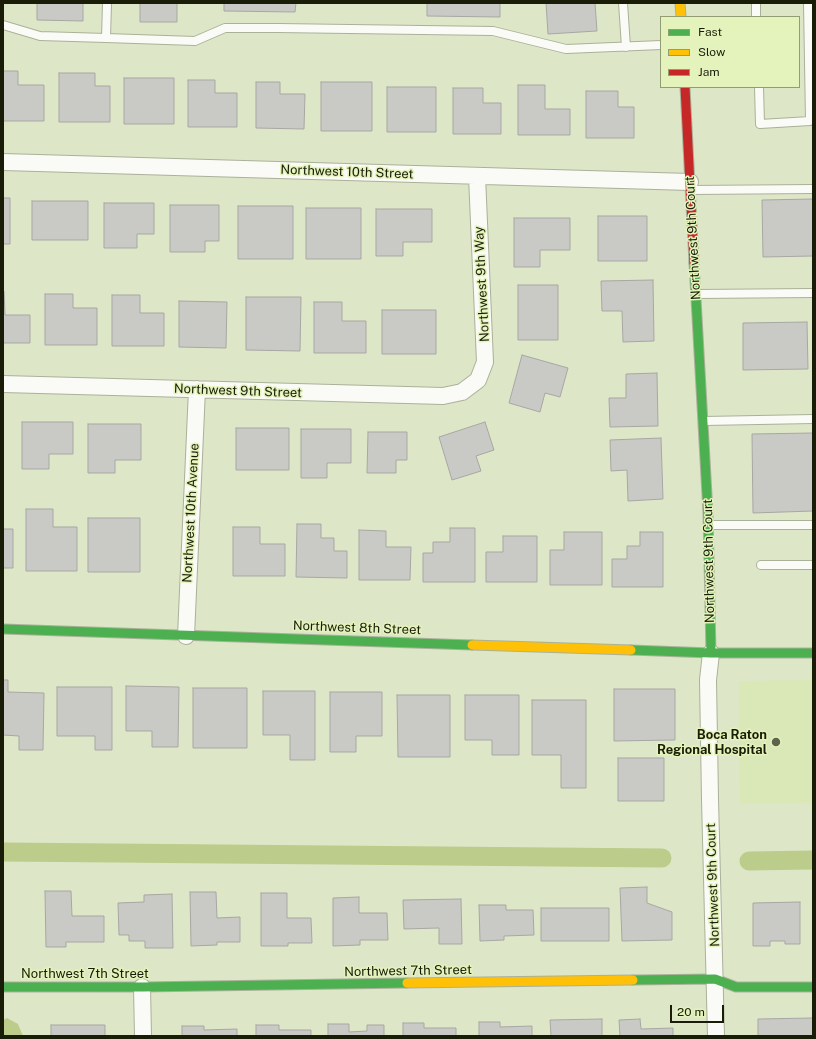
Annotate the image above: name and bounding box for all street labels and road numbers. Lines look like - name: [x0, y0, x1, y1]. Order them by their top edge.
- street label: Northwest 10th Street: [280, 162, 414, 182]
- street label: Northwest 9th Court: [682, 176, 704, 300]
- street label: Northwest 9th Way: [471, 226, 493, 342]
- street label: Northwest 9th Street: [174, 381, 302, 401]
- street label: Northwest 10th Avenue: [180, 443, 202, 583]
- street label: Northwest 9th Court: [700, 499, 718, 623]
- street label: Northwest 8th Street: [293, 618, 421, 638]
- street label: Northwest 9th Court: [703, 823, 723, 947]
- street label: Northwest 7th Street: [344, 962, 472, 980]
- street label: Northwest 7th Street: [21, 966, 149, 982]

